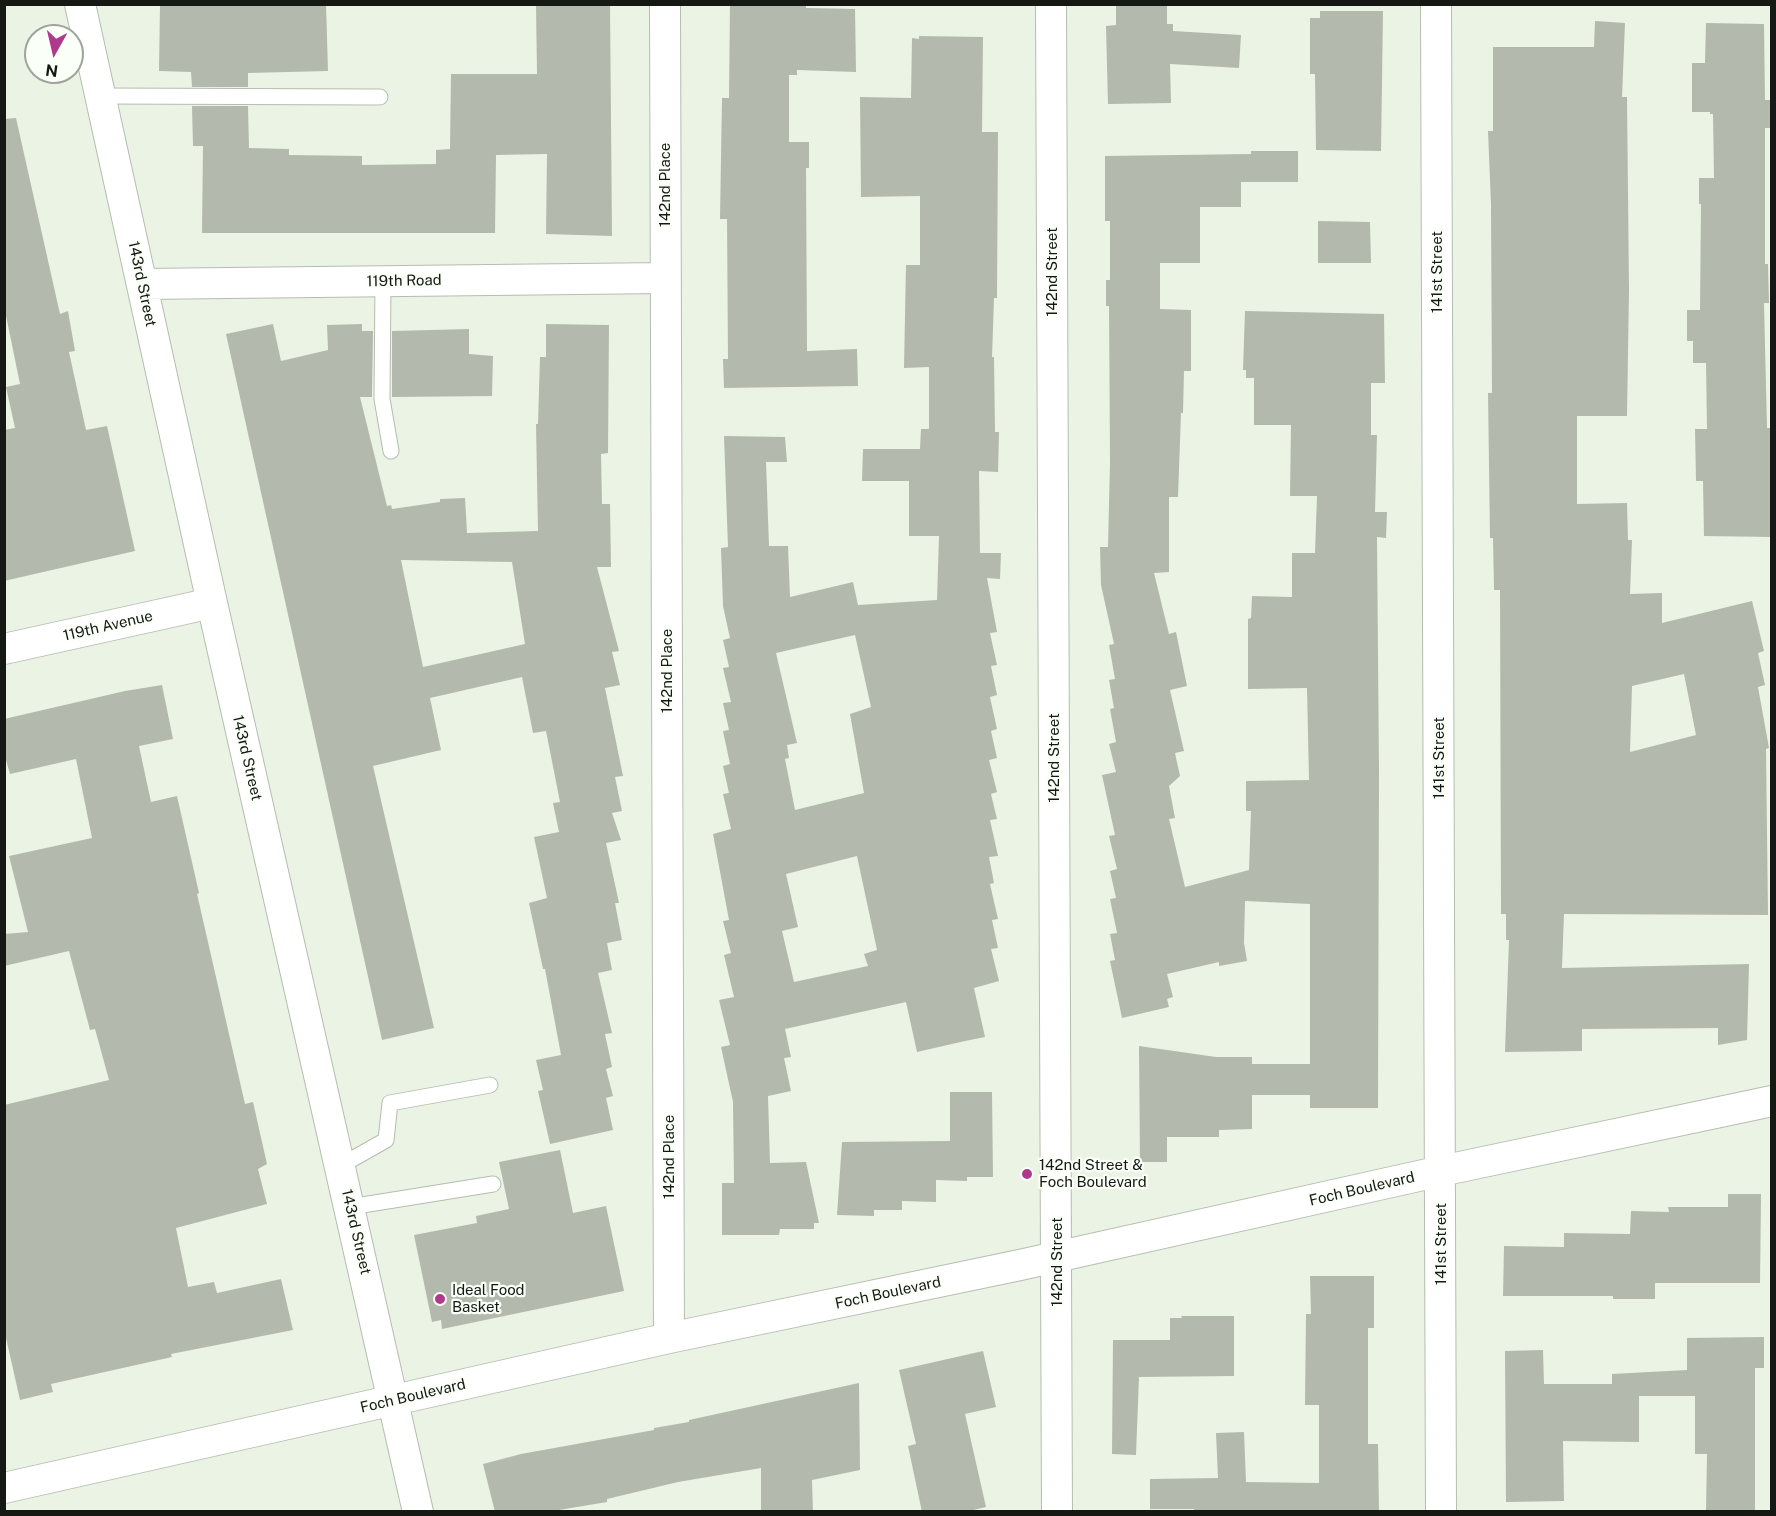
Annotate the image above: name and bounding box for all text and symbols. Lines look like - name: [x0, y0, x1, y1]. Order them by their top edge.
- north arrow: [24, 24, 84, 84]
- text: N: [44, 60, 59, 81]
- street label: 142nd Place: [656, 143, 674, 227]
- street label: 142nd Street: [1043, 227, 1061, 317]
- street label: 141st Street: [1428, 231, 1446, 313]
- street label: 143rd Street: [124, 240, 160, 328]
- street label: 119th Road: [366, 271, 442, 291]
- street label: 119th Avenue: [62, 607, 154, 645]
- street label: 142nd Place: [658, 629, 676, 713]
- street label: 142nd Street: [1045, 713, 1063, 803]
- street label: 143rd Street: [228, 714, 266, 802]
- street label: 141st Street: [1430, 717, 1448, 799]
- street label: 142nd Place: [660, 1115, 678, 1199]
- place label: 142nd Street & Foch Boulevard: [1039, 1156, 1147, 1191]
- marker: 142nd Street & Foch Boulevard: [1020, 1167, 1034, 1181]
- street label: Foch Boulevard: [1307, 1168, 1417, 1210]
- street label: 143rd Street: [337, 1188, 375, 1276]
- street label: 141st Street: [1432, 1203, 1450, 1285]
- street label: 142nd Street: [1048, 1217, 1066, 1307]
- street label: Foch Boulevard: [833, 1273, 943, 1313]
- place label: Ideal Food Basket: [452, 1281, 525, 1316]
- marker: Ideal Food Basket: [433, 1292, 447, 1306]
- street label: Foch Boulevard: [358, 1375, 468, 1417]

